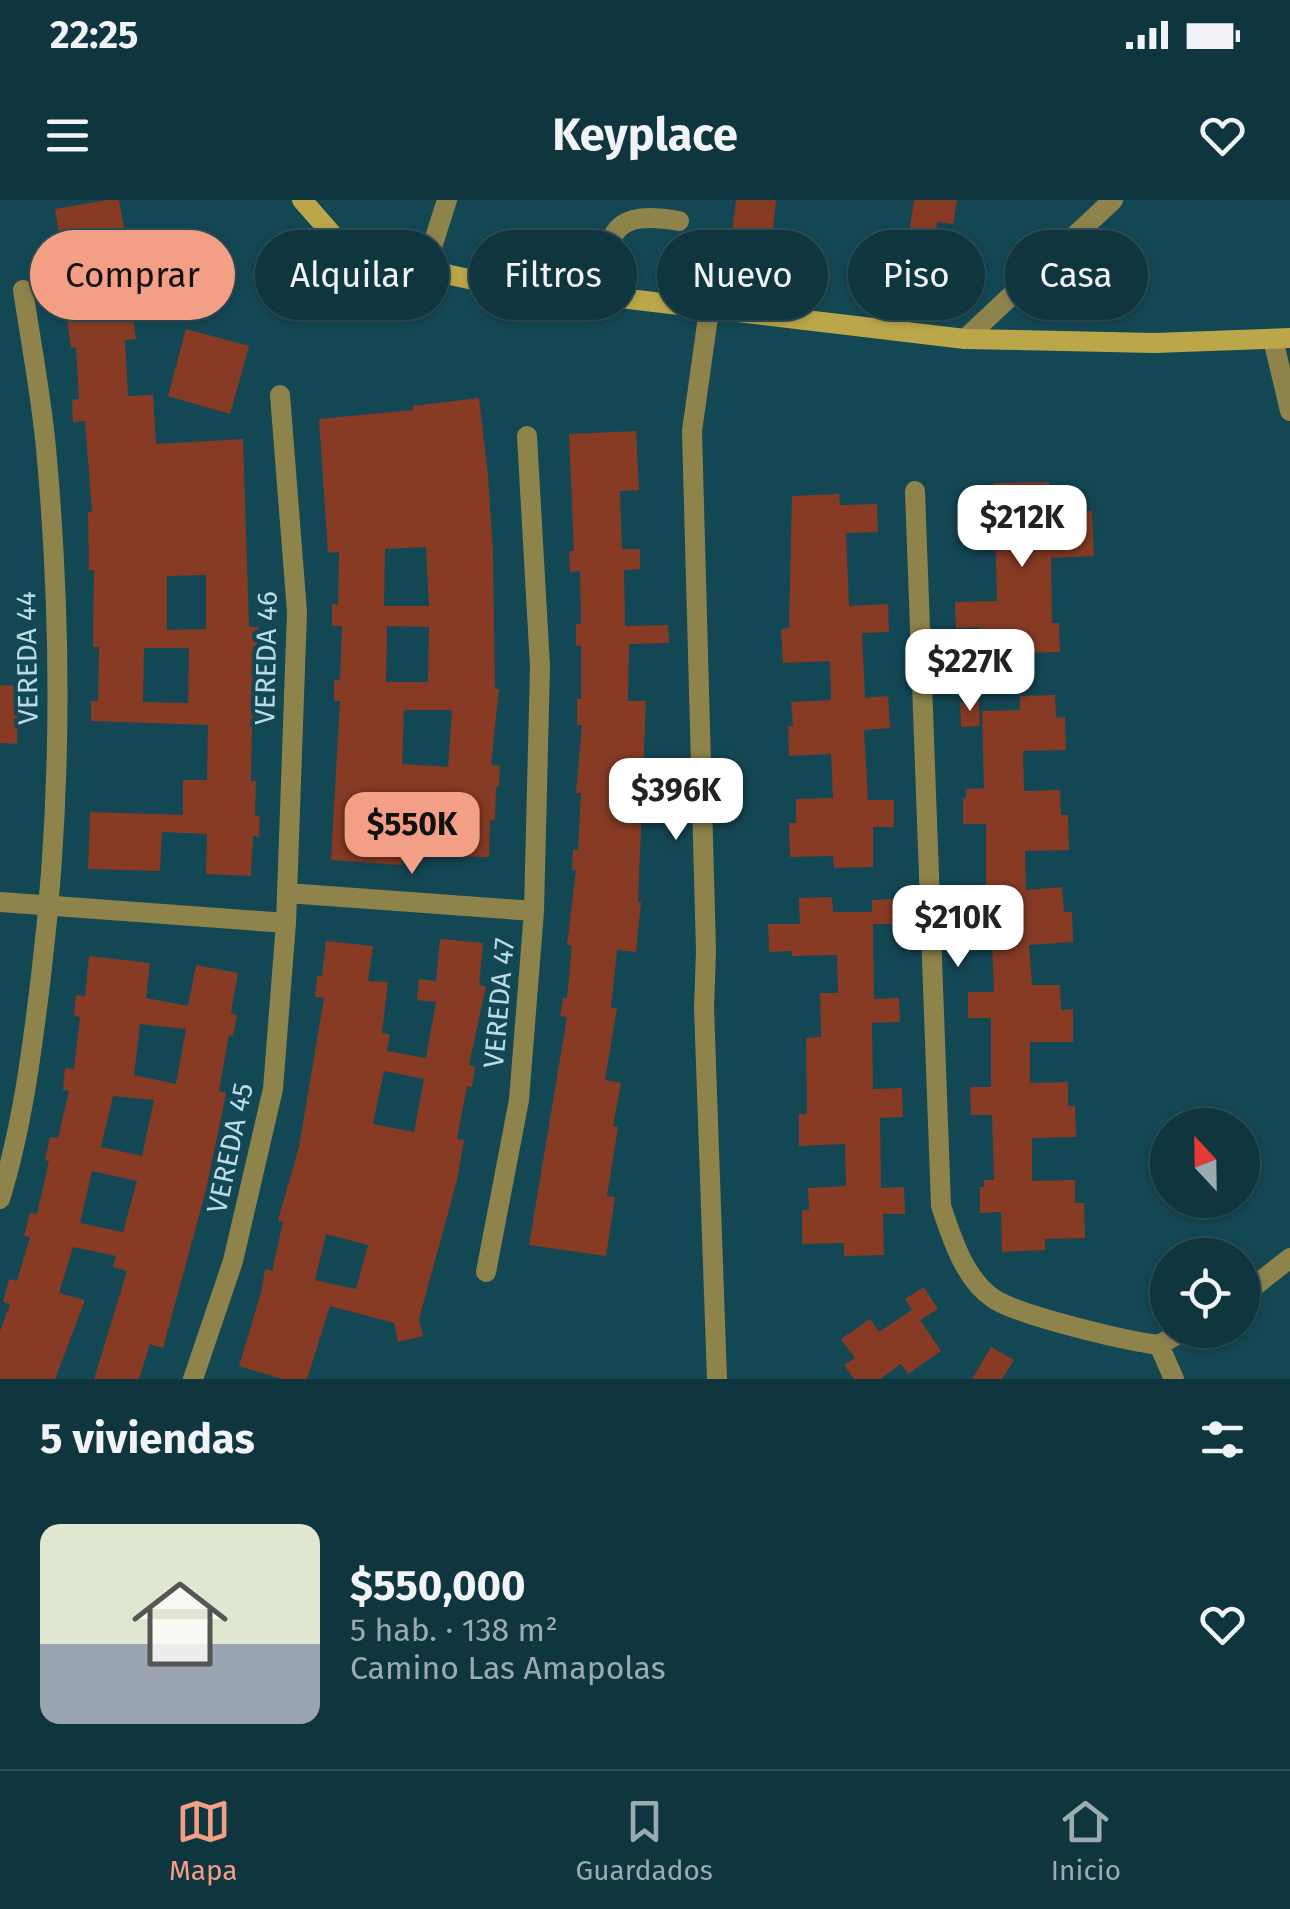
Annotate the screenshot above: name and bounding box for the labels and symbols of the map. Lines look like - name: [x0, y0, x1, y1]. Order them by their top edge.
- pin: $212K: [952, 485, 1092, 570]
- street label: VEREDA 44: [9, 591, 45, 725]
- street label: VEREDA 46: [248, 591, 284, 725]
- pin: $227K: [900, 629, 1040, 714]
- pin: $396K: [606, 758, 746, 843]
- pin: $550K: [342, 792, 482, 877]
- pin: $210K: [888, 885, 1028, 970]
- street label: VEREDA 47: [477, 937, 521, 1069]
- street label: VEREDA 45: [200, 1080, 260, 1216]
- north arrow: [1150, 1108, 1260, 1218]

